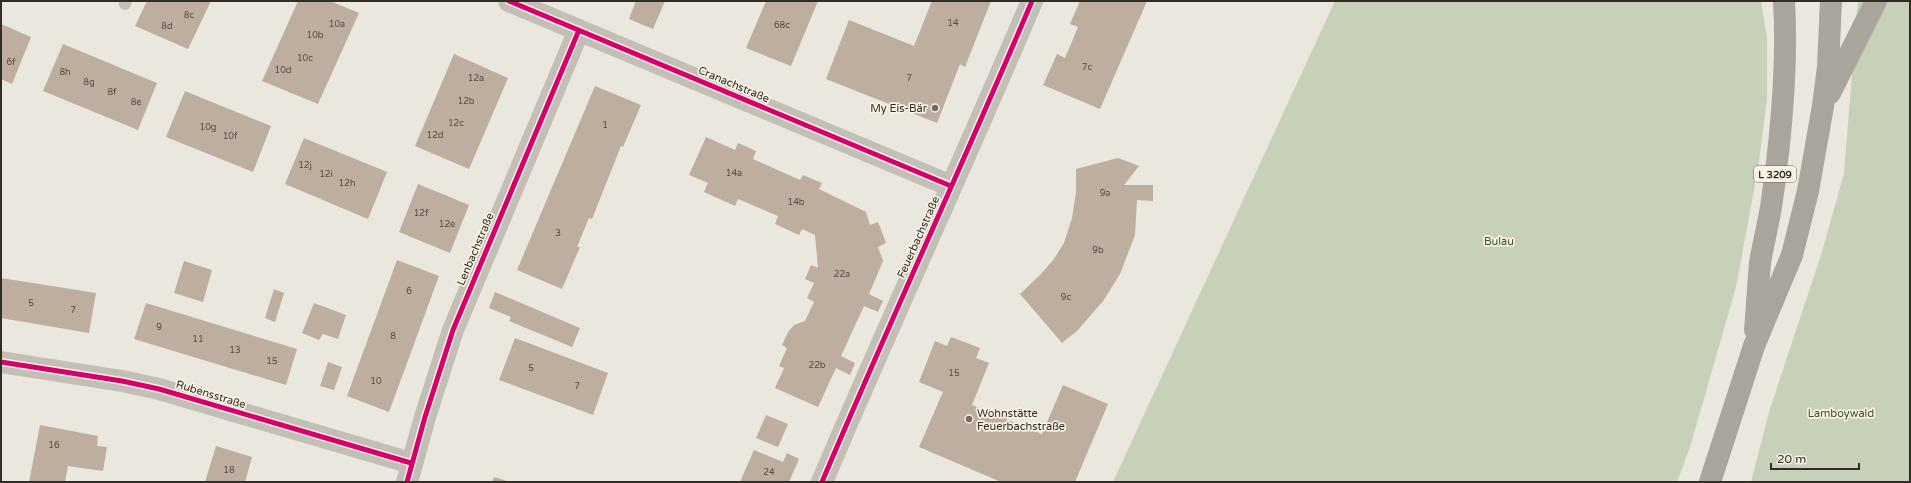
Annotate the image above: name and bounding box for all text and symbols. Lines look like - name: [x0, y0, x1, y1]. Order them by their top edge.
- house number: 8c: [184, 10, 194, 21]
- house number: 14: [947, 18, 959, 29]
- house number: 10a: [329, 19, 345, 30]
- house number: 68c: [774, 20, 790, 31]
- house number: 8d: [161, 21, 173, 32]
- house number: 10b: [307, 30, 324, 41]
- house number: 10c: [297, 53, 313, 64]
- house number: 6f: [6, 57, 16, 68]
- house number: 7c: [1082, 62, 1092, 73]
- street label: Cranachstraße: [696, 64, 771, 105]
- house number: 10d: [275, 65, 291, 76]
- house number: 8h: [59, 67, 71, 78]
- house number: 12a: [468, 73, 484, 84]
- house number: 7: [906, 73, 912, 84]
- house number: 8g: [83, 77, 95, 88]
- house number: 8f: [107, 87, 117, 98]
- house number: 12b: [458, 96, 475, 107]
- house number: 8e: [131, 97, 141, 108]
- place label: My Eis-Bär: [870, 102, 928, 115]
- marker: My Eis-Bär: [930, 103, 940, 113]
- house number: 12c: [448, 118, 464, 129]
- house number: 1: [602, 120, 608, 131]
- house number: 10g: [200, 122, 216, 133]
- house number: 12d: [427, 130, 443, 141]
- house number: 10f: [223, 131, 238, 142]
- house number: 12j: [298, 160, 312, 171]
- road number: L 3209: [1754, 166, 1796, 182]
- house number: 14a: [726, 168, 742, 179]
- house number: 12i: [319, 169, 333, 180]
- house number: 12h: [339, 178, 355, 189]
- house number: 9a: [1100, 188, 1110, 199]
- street label: Feuerbachstraße: [895, 194, 942, 280]
- house number: 14b: [788, 197, 805, 208]
- house number: 12f: [414, 208, 429, 219]
- street label: Lenbachstraße: [454, 211, 497, 287]
- house number: 12e: [439, 219, 455, 230]
- house number: 3: [555, 228, 561, 239]
- park label: Bulau: [1484, 235, 1514, 248]
- house number: 9b: [1092, 245, 1104, 256]
- house number: 22a: [834, 269, 850, 280]
- house number: 6: [406, 286, 412, 297]
- house number: 9c: [1061, 292, 1071, 303]
- house number: 5: [28, 298, 34, 309]
- house number: 7: [70, 305, 76, 316]
- house number: 9: [156, 322, 162, 333]
- house number: 8: [390, 331, 396, 342]
- house number: 11: [192, 334, 204, 345]
- house number: 13: [229, 345, 241, 356]
- house number: 15: [266, 356, 278, 367]
- house number: 22b: [809, 360, 826, 371]
- house number: 5: [528, 363, 534, 374]
- house number: 15: [948, 368, 960, 379]
- house number: 10: [370, 376, 382, 387]
- street label: Rubensstraße: [174, 378, 247, 411]
- house number: 7: [574, 381, 580, 392]
- place label: Wohnstätte Feuerbachstraße: [977, 407, 1065, 433]
- park label: Lamboywald: [1808, 407, 1874, 420]
- marker: Wohnstätte Feuerbachstraße: [964, 414, 974, 424]
- house number: 16: [48, 440, 60, 451]
- scale bar: [1771, 445, 1859, 471]
- text: 20 m: [1777, 452, 1806, 466]
- house number: 18: [223, 465, 235, 476]
- house number: 24: [763, 467, 775, 478]

